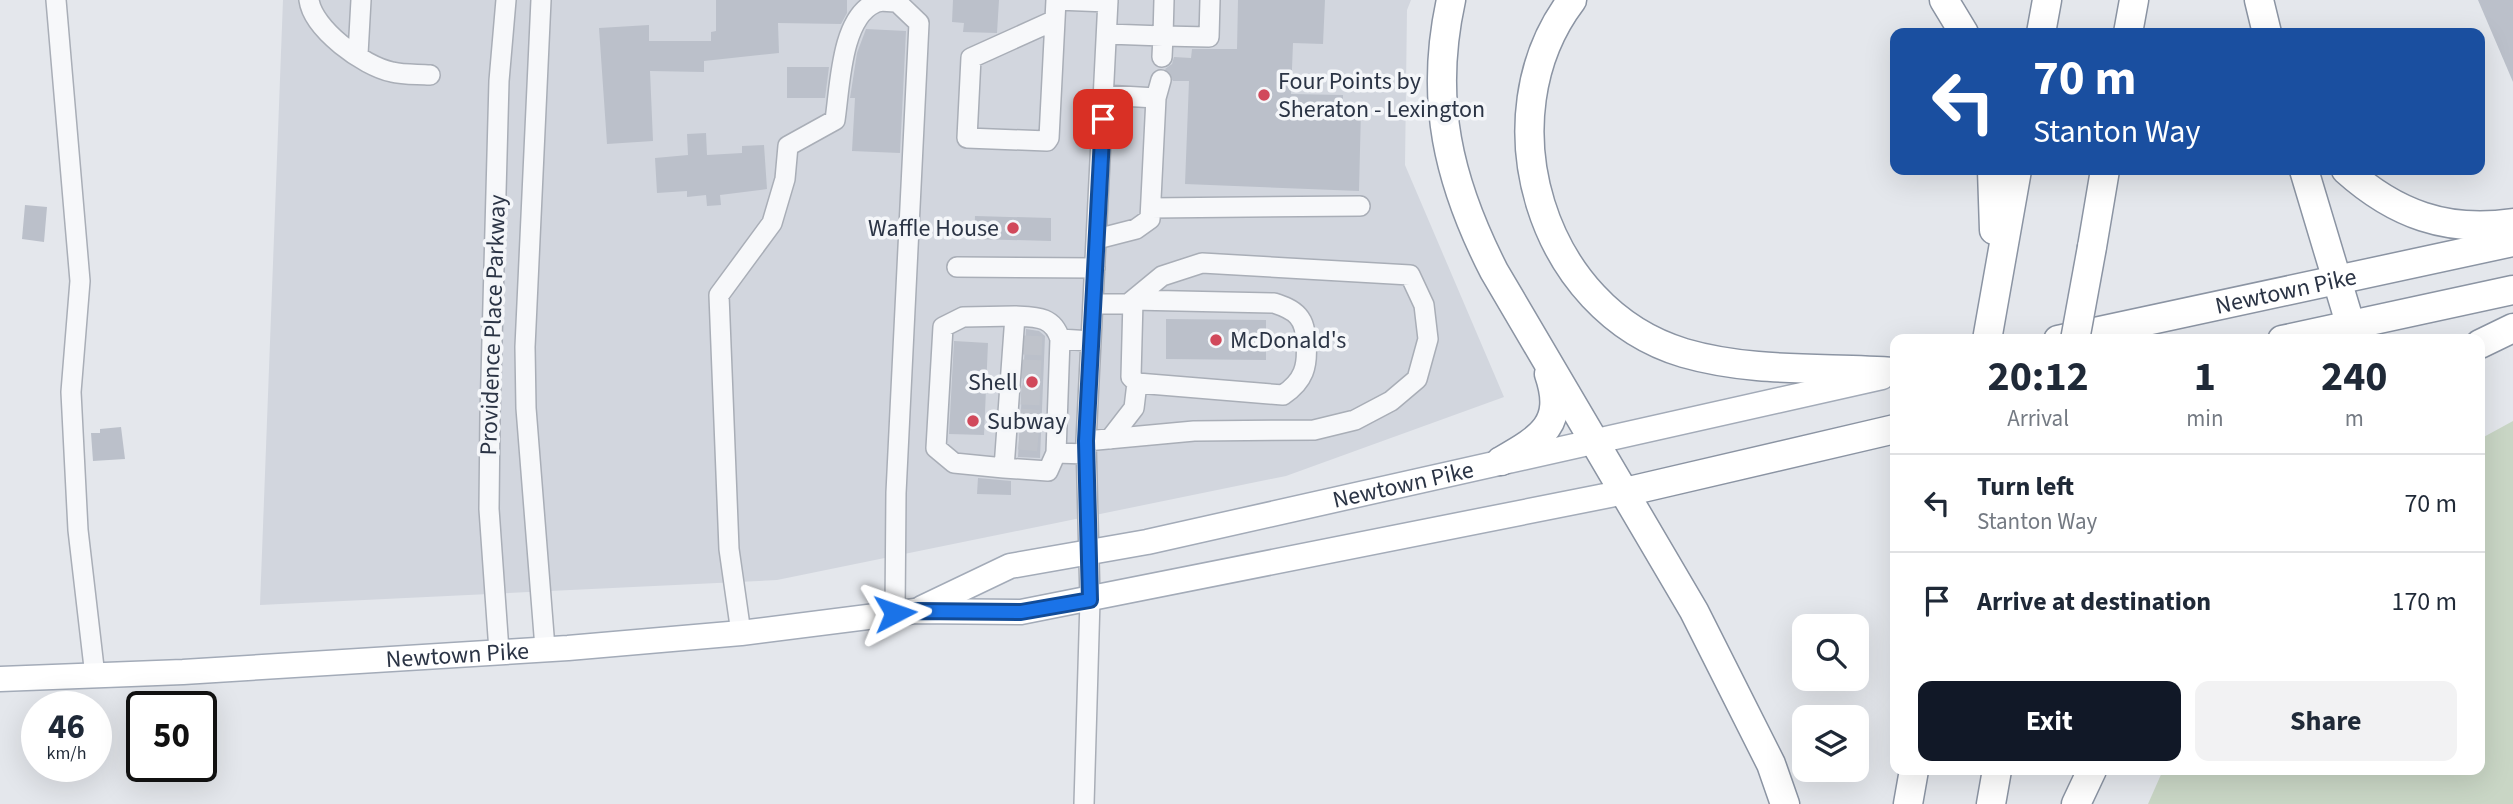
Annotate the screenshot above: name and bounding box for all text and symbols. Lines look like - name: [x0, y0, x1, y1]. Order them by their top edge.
- text: 70 m: [2033, 44, 2137, 114]
- icon: left: [1918, 56, 2009, 147]
- place label: Four Points by Sheraton - Lexington: [1278, 64, 1485, 127]
- marker: Four Points by Sheraton - Lexington: [1256, 87, 1272, 103]
- pin: [1073, 89, 1133, 149]
- icon: arrive: [1084, 100, 1122, 138]
- text: Stanton Way: [2033, 109, 2200, 155]
- street label: Providence Place Parkway: [471, 194, 515, 456]
- place label: Waffle House: [868, 211, 999, 246]
- marker: Waffle House: [1005, 220, 1021, 236]
- street label: Newtown Pike: [2212, 259, 2360, 323]
- place label: McDonald's: [1230, 323, 1346, 358]
- marker: McDonald's: [1208, 332, 1224, 348]
- text: 20:12: [1987, 347, 2089, 407]
- text: 1: [2194, 347, 2216, 407]
- text: 240: [2321, 347, 2388, 407]
- place label: Shell: [968, 365, 1018, 400]
- marker: Shell: [1024, 374, 1040, 390]
- text: Arrival: [2007, 402, 2069, 435]
- text: min: [2186, 402, 2224, 435]
- text: m: [2345, 402, 2364, 435]
- place label: Subway: [987, 404, 1066, 439]
- marker: Subway: [965, 413, 981, 429]
- street label: Newtown Pike: [1329, 452, 1477, 517]
- text: Turn left: [1977, 468, 2074, 505]
- icon: left: [1918, 484, 1956, 522]
- text: 70 m: [2404, 485, 2457, 522]
- text: Stanton Way: [1977, 505, 2097, 538]
- position arrow: [858, 576, 932, 650]
- icon: arrive: [1918, 582, 1956, 620]
- text: Arrive at destination: [1977, 583, 2211, 620]
- text: 170 m: [2391, 583, 2457, 620]
- map controls: [1792, 614, 1869, 782]
- button: search: [1792, 614, 1869, 691]
- street label: Newtown Pike: [385, 633, 530, 677]
- button: Exit: [1918, 681, 2181, 761]
- button: Share: [2195, 681, 2457, 761]
- speed limit sign: 50: [126, 691, 217, 782]
- text: 46: [48, 702, 85, 752]
- button: layers: [1792, 705, 1869, 782]
- text: km/h: [47, 741, 86, 766]

